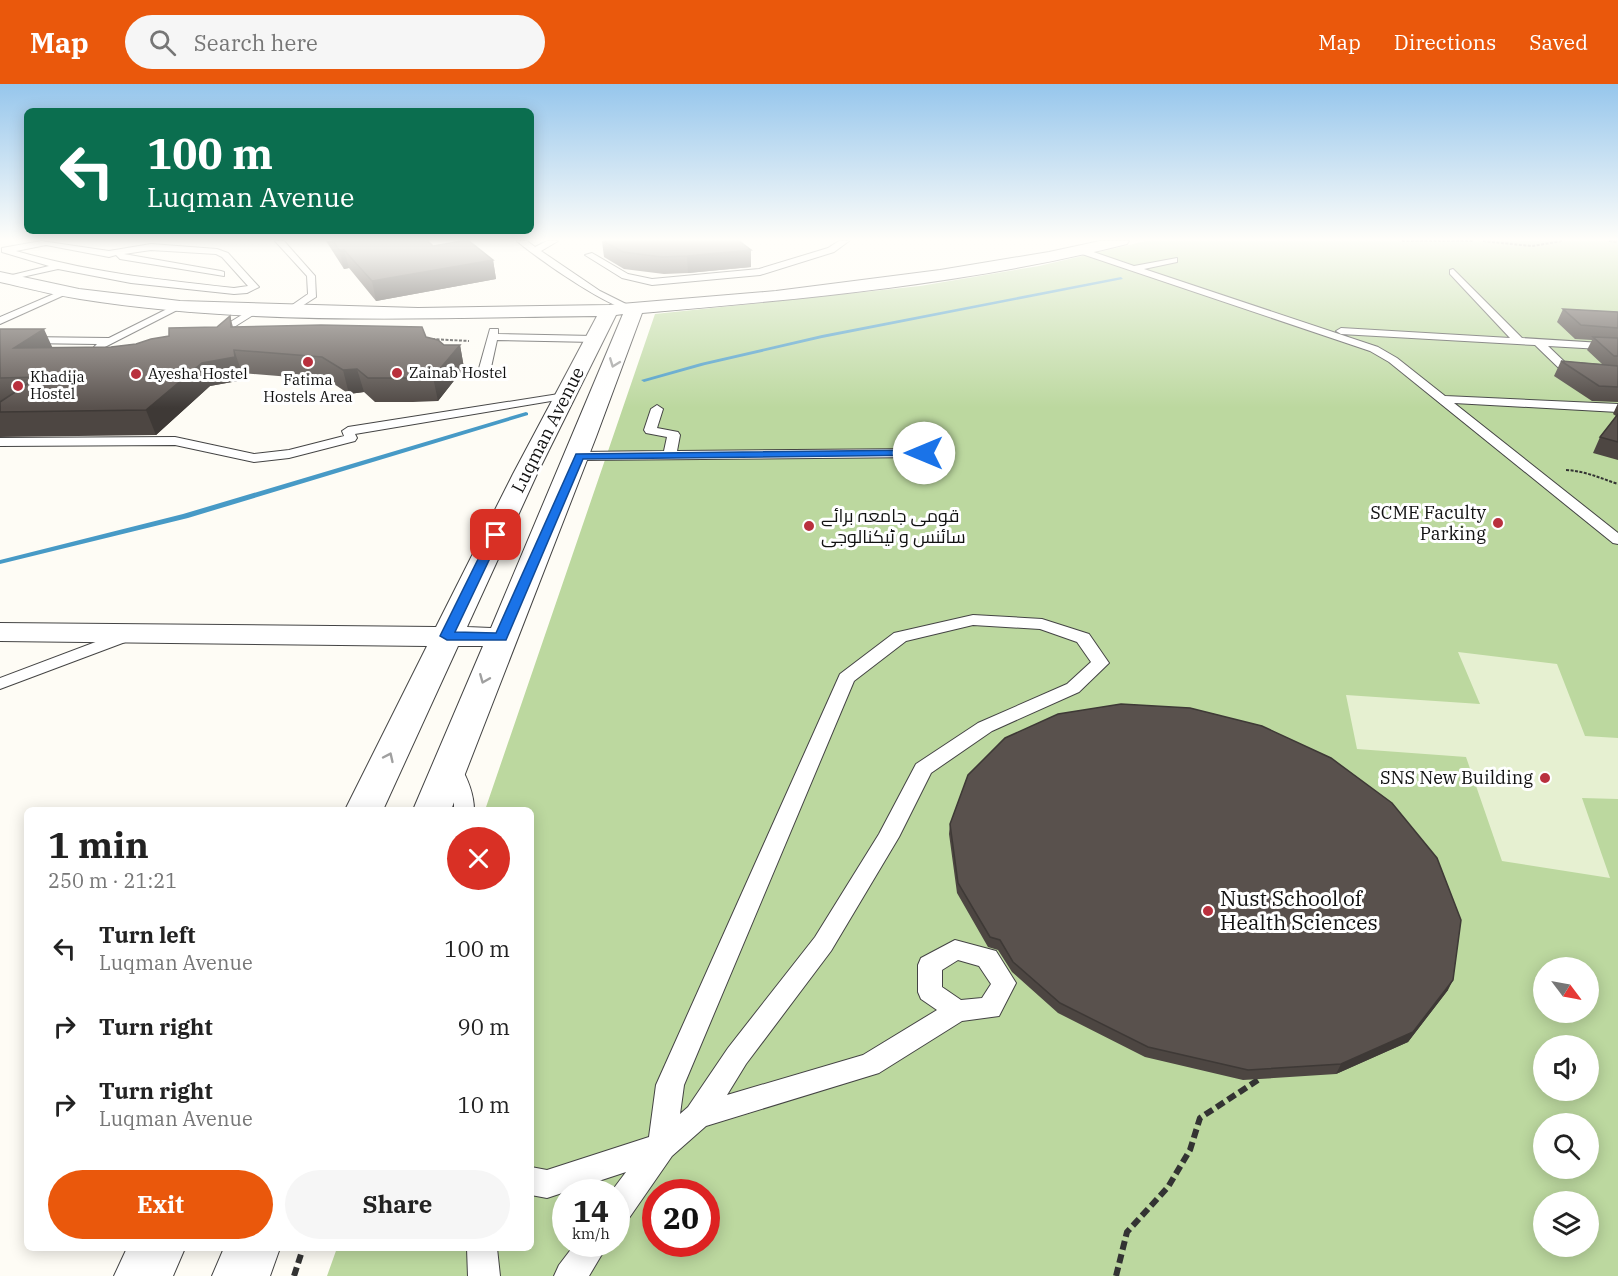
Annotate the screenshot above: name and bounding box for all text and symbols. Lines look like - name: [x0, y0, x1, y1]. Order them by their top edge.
- search box: [125, 15, 545, 69]
- text: Map: [30, 24, 89, 61]
- icon: search: [146, 26, 179, 59]
- text: Search here: [194, 28, 318, 57]
- text: Map: [1318, 28, 1361, 56]
- text: Directions: [1394, 28, 1496, 56]
- text: Saved: [1529, 28, 1588, 56]
- text: 100 m: [147, 126, 273, 181]
- icon: left: [48, 132, 126, 210]
- text: Luqman Avenue: [147, 179, 355, 214]
- marker: Fatima Hostels Area: [301, 355, 315, 369]
- one-way arrow: [609, 357, 622, 368]
- place label: Zainab Hostel: [409, 363, 507, 382]
- street label: Luqman Avenue: [506, 363, 589, 497]
- place label: Ayesha Hostel: [148, 364, 248, 383]
- marker: Zainab Hostel: [390, 366, 404, 380]
- place label: Khadija Hostel: [30, 367, 85, 403]
- marker: Ayesha Hostel: [129, 367, 143, 381]
- place label: Fatima Hostels Area: [263, 370, 353, 406]
- marker: Khadija Hostel: [11, 379, 25, 393]
- position arrow: [892, 421, 956, 485]
- place label: SCME Faculty Parking: [1370, 501, 1486, 545]
- place label: قومی جامعہ برائے سائنس و ٹیکنالوجی: [821, 504, 966, 548]
- pin: [470, 509, 521, 560]
- marker: SCME Faculty Parking: [1491, 516, 1505, 530]
- icon: arrive: [479, 518, 512, 551]
- marker: قومی جامعہ برائے سائنس و ٹیکنالوجی: [802, 519, 816, 533]
- one-way arrow: [479, 673, 491, 684]
- one-way arrow: [382, 753, 394, 764]
- place label: SNS New Building: [1380, 766, 1533, 789]
- marker: SNS New Building: [1538, 771, 1552, 785]
- text: 1 min: [48, 821, 149, 868]
- button: close: [447, 827, 510, 890]
- text: 250 m · 21:21: [48, 867, 177, 894]
- place label: Nust School of Health Sciences: [1220, 884, 1378, 936]
- marker: Nust School of Health Sciences: [1201, 904, 1215, 918]
- text: Turn left: [99, 920, 195, 949]
- icon: left: [48, 932, 81, 965]
- text: 100 m: [444, 934, 510, 963]
- text: Luqman Avenue: [99, 949, 253, 976]
- north arrow: [1533, 957, 1599, 1023]
- map controls: [1533, 957, 1599, 1257]
- icon: right: [48, 1010, 81, 1043]
- text: Turn right: [99, 1012, 213, 1041]
- text: 90 m: [458, 1012, 510, 1041]
- button: sound: [1533, 1035, 1599, 1101]
- text: Turn right: [99, 1076, 213, 1105]
- icon: right: [48, 1088, 81, 1121]
- text: 10 m: [458, 1090, 510, 1119]
- text: Luqman Avenue: [99, 1105, 253, 1132]
- button: search: [1533, 1113, 1599, 1179]
- button: Exit: [48, 1170, 273, 1239]
- button: Share: [285, 1170, 510, 1239]
- speed limit sign: 20: [642, 1179, 720, 1257]
- text: 14: [573, 1191, 609, 1230]
- button: layers: [1533, 1191, 1599, 1257]
- text: km/h: [572, 1224, 610, 1243]

